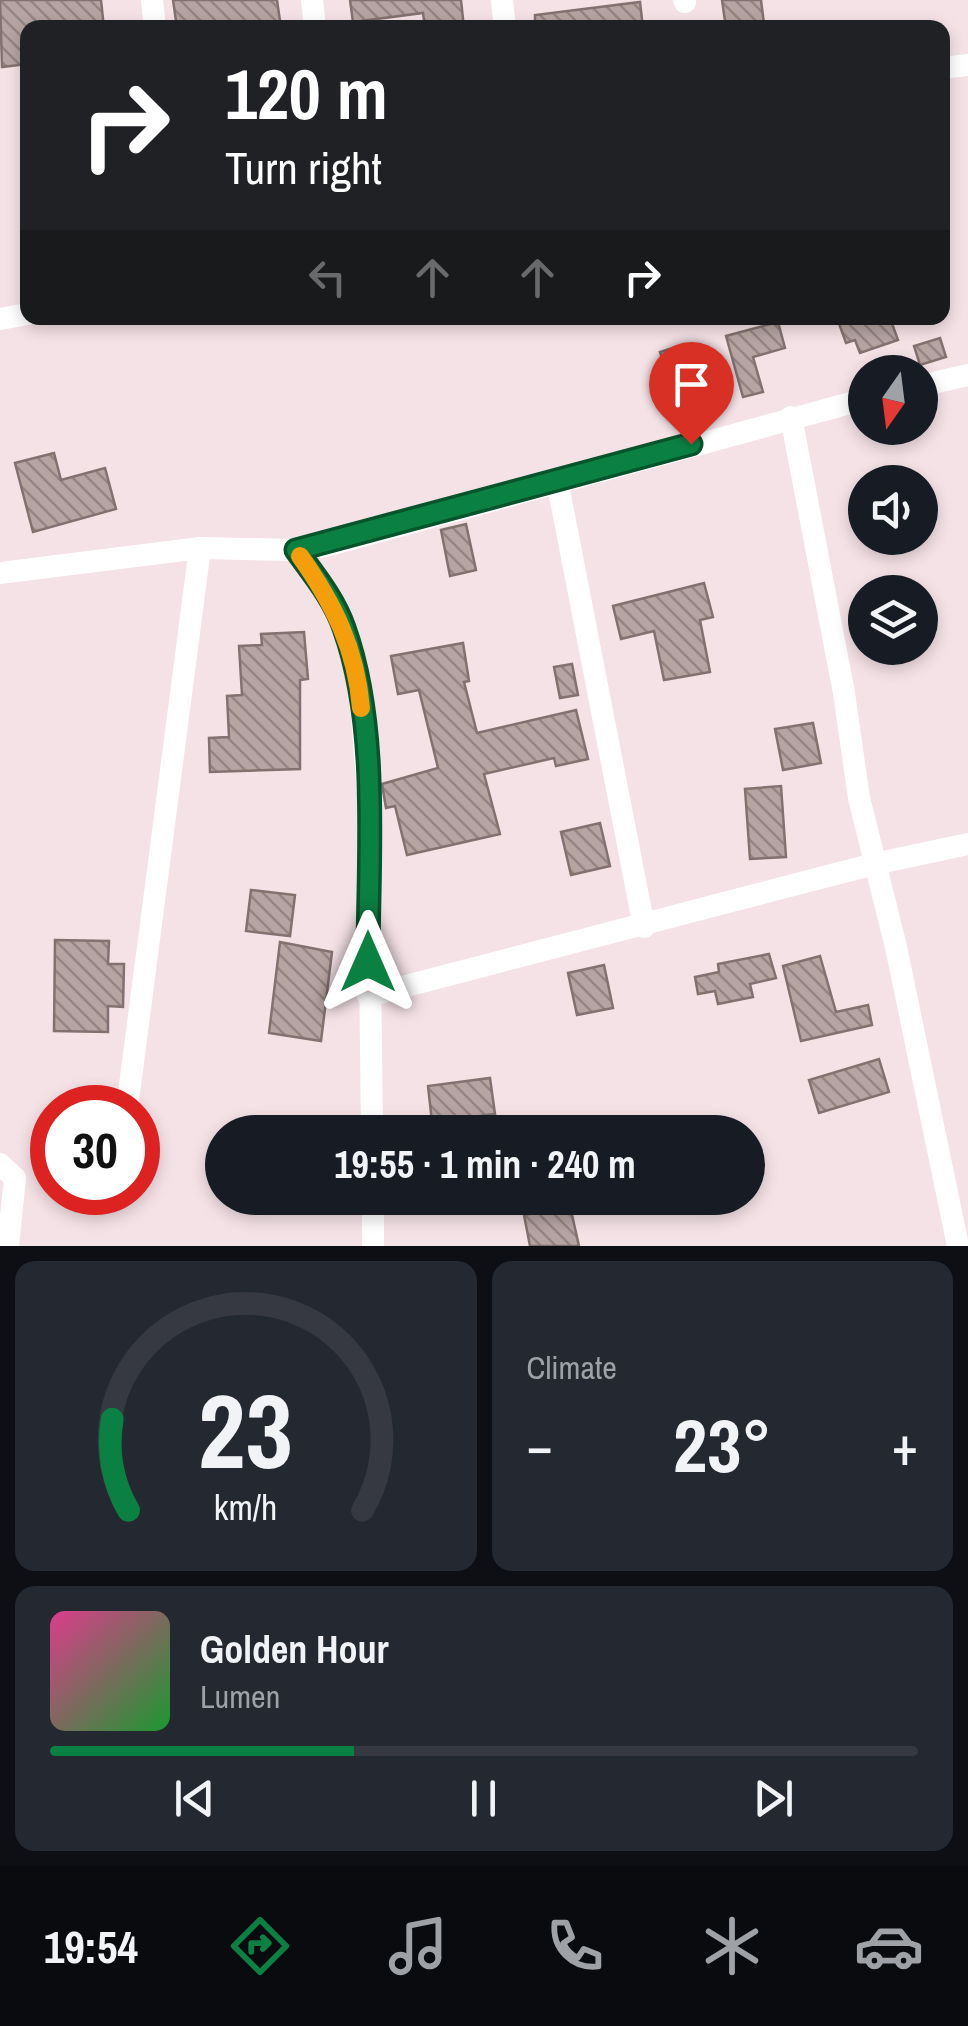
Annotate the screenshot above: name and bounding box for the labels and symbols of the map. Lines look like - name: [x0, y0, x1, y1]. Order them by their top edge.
- pin: [649, 342, 734, 445]
- north arrow: [848, 355, 938, 445]
- position arrow: [316, 910, 420, 1014]
- speed limit sign: 30: [30, 1085, 160, 1215]

